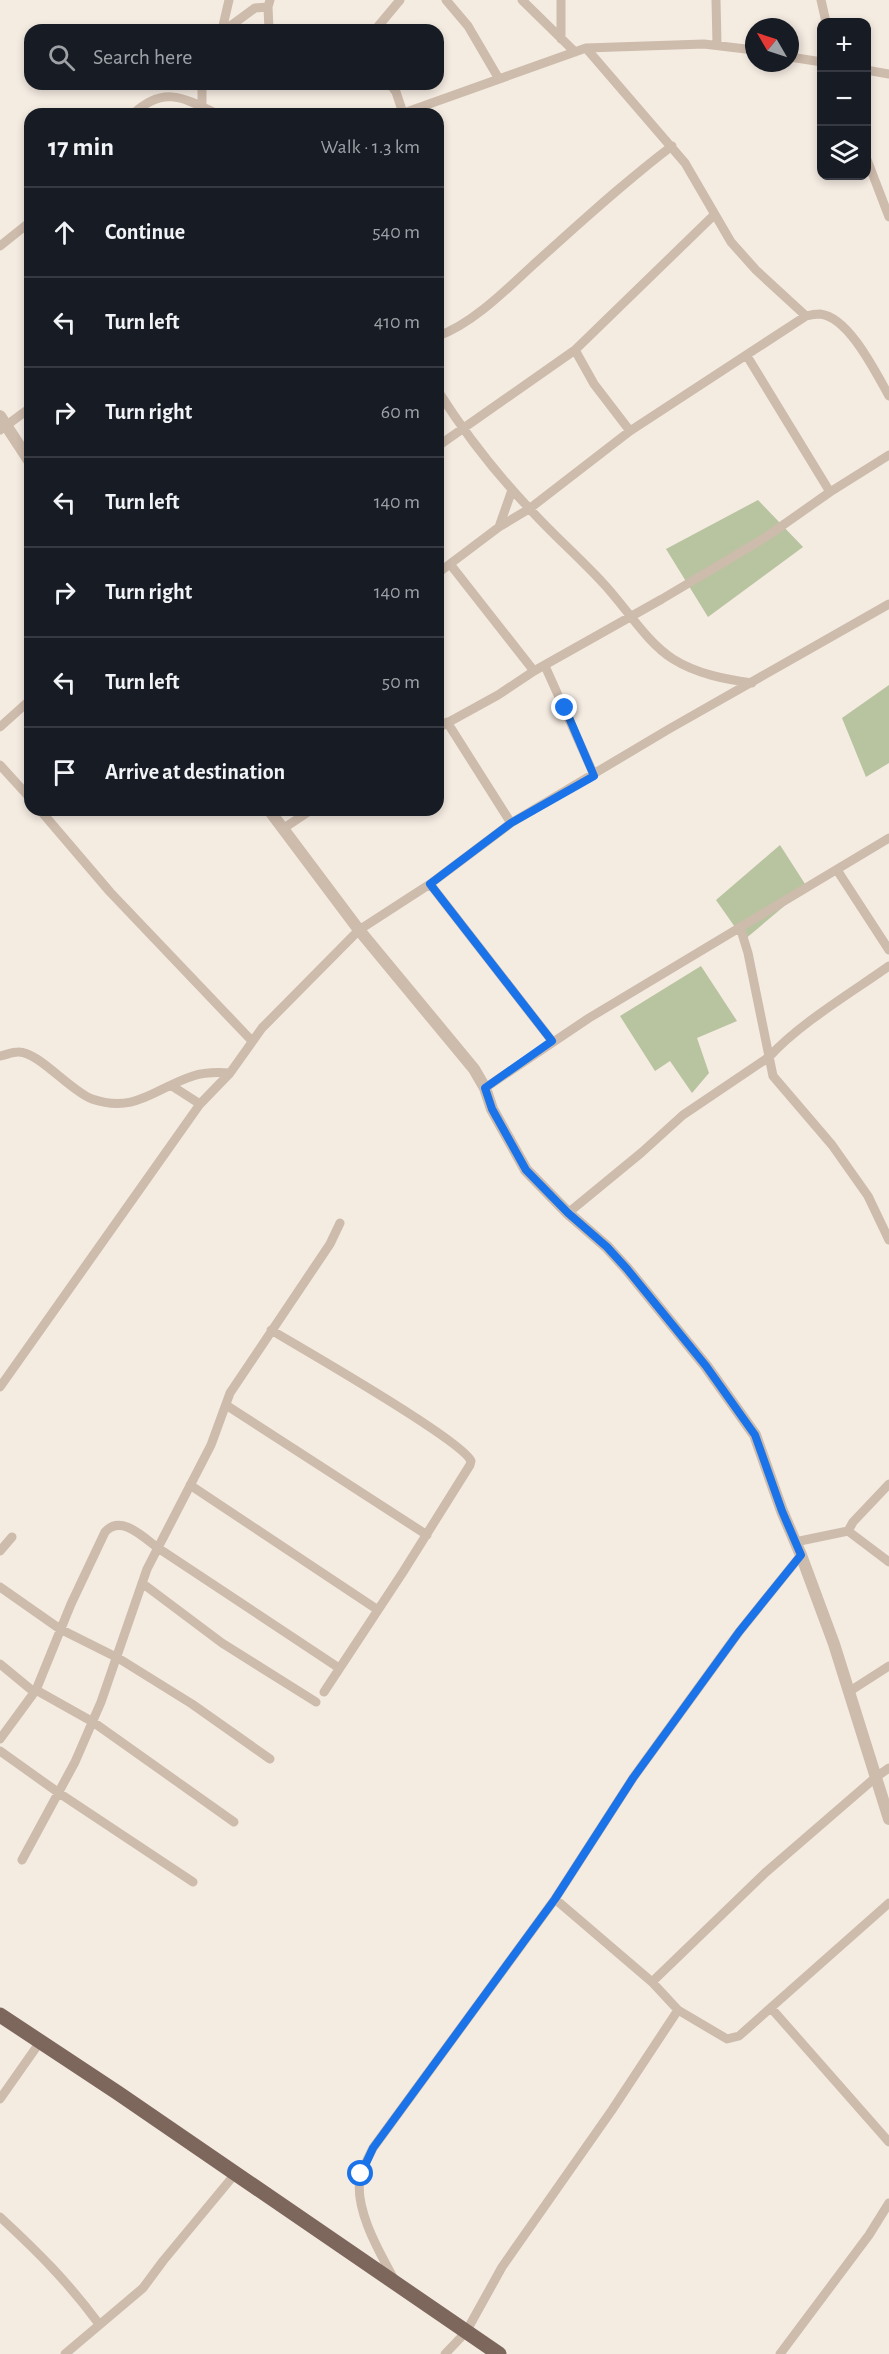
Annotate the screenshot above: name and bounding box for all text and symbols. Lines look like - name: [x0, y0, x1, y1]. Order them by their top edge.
- north arrow: [745, 18, 799, 72]
- map controls: [817, 18, 871, 180]
- button: +: [817, 18, 871, 72]
- search box: [24, 24, 444, 90]
- icon: search: [45, 41, 78, 74]
- text: Search here: [93, 46, 192, 68]
- button: −: [817, 72, 871, 126]
- button: layers: [817, 126, 871, 180]
- text: 17 min: [48, 134, 114, 160]
- text: Walk · 1.3 km: [321, 137, 420, 157]
- icon: ahead: [48, 216, 81, 249]
- text: Continue: [105, 221, 185, 243]
- text: 540 m: [372, 222, 420, 242]
- icon: left: [48, 306, 81, 339]
- text: Turn left: [105, 311, 179, 333]
- text: 410 m: [374, 312, 420, 332]
- icon: right: [48, 396, 81, 429]
- text: Turn right: [105, 401, 192, 423]
- text: 60 m: [381, 402, 420, 422]
- icon: left: [48, 486, 81, 519]
- text: Turn left: [105, 491, 179, 513]
- text: 140 m: [374, 492, 420, 512]
- icon: right: [48, 576, 81, 609]
- text: Turn right: [105, 581, 192, 603]
- text: 140 m: [374, 582, 420, 602]
- icon: left: [48, 666, 81, 699]
- text: Turn left: [105, 671, 179, 693]
- text: 50 m: [382, 672, 420, 692]
- route end: [551, 694, 577, 720]
- icon: arrive: [48, 756, 81, 789]
- text: Arrive at destination: [105, 761, 285, 783]
- route start: [347, 2160, 373, 2186]

